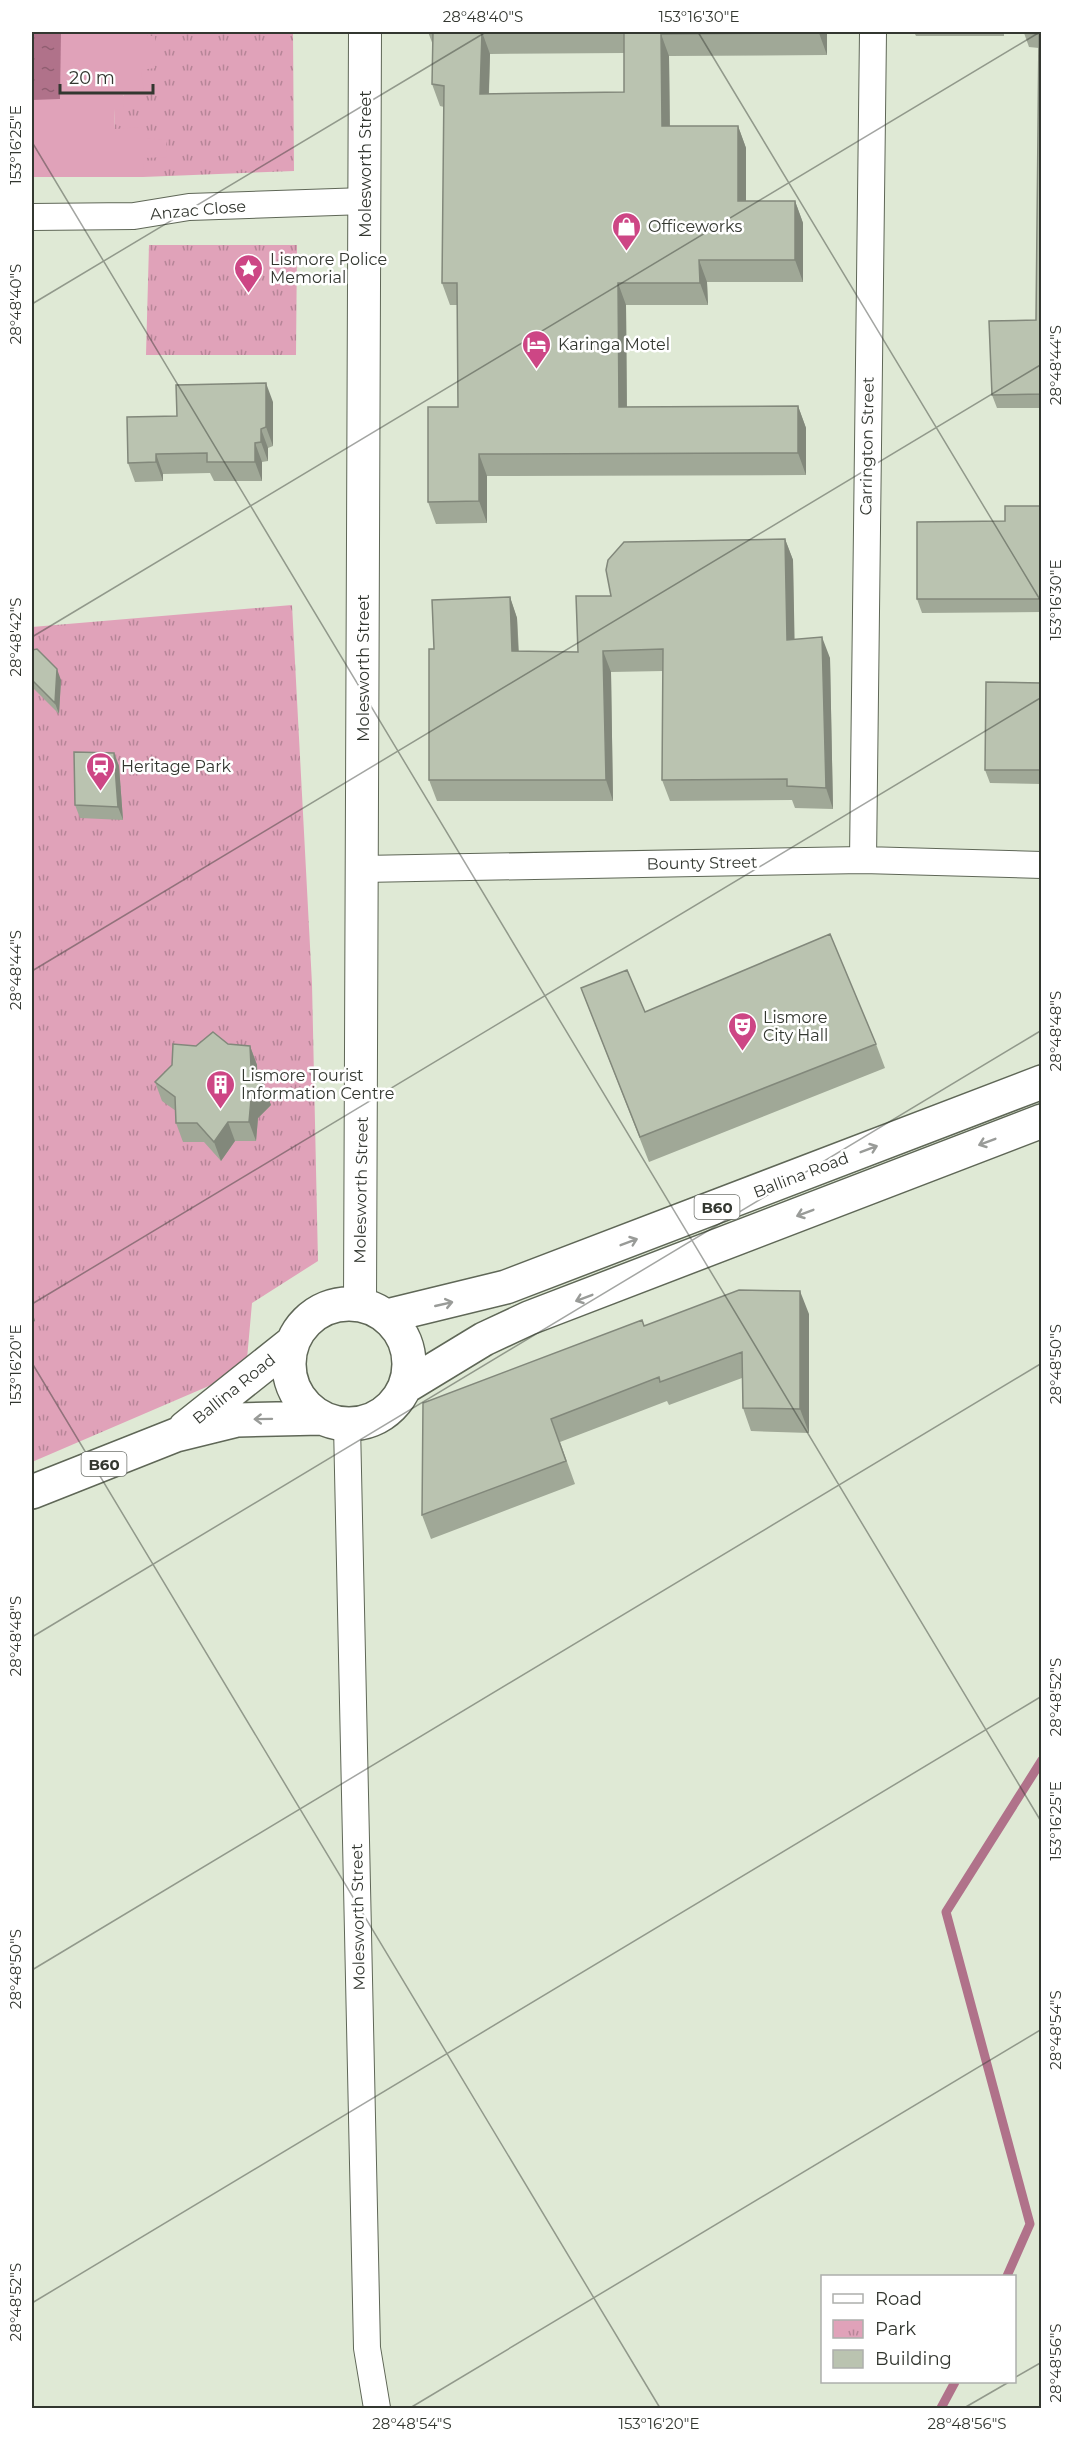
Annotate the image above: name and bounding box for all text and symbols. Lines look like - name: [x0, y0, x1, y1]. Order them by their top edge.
- text: 28°48'40"S: [443, 7, 523, 26]
- text: 153°16'30"E: [659, 7, 739, 26]
- scale bar: [60, 57, 153, 95]
- text: 20 m: [69, 67, 115, 89]
- street label: Molesworth Street: [356, 90, 375, 238]
- text: 153°16'25"E: [6, 105, 25, 185]
- street label: Anzac Close: [149, 196, 247, 224]
- shop icon: Officeworks: [611, 210, 643, 252]
- place label: Officeworks: [648, 217, 742, 236]
- place label: Lismore Police Memorial: [270, 250, 387, 287]
- place icon: Lismore Police Memorial: [233, 252, 265, 294]
- text: 28°48'40"S: [6, 264, 25, 344]
- text: 28°48'44"S: [1046, 325, 1065, 405]
- hotel icon: Karinga Motel: [521, 328, 553, 370]
- place label: Karinga Motel: [558, 335, 670, 354]
- street label: Carrington Street: [856, 376, 878, 516]
- text: 153°16'30"E: [1046, 560, 1065, 640]
- street label: Molesworth Street: [354, 594, 373, 742]
- text: 28°48'42"S: [6, 597, 25, 677]
- station icon: Heritage Park: [84, 750, 116, 792]
- place label: Heritage Park: [121, 757, 232, 776]
- street label: Bounty Street: [646, 853, 758, 873]
- text: 28°48'44"S: [6, 930, 25, 1010]
- text: 28°48'48"S: [1046, 991, 1065, 1071]
- place label: Lismore City Hall: [763, 1008, 828, 1045]
- theatre icon: Lismore City Hall: [726, 1010, 758, 1052]
- place label: Lismore Tourist Information Centre: [241, 1066, 394, 1103]
- building icon: Lismore Tourist Information Centre: [204, 1068, 236, 1110]
- street label: Molesworth Street: [350, 1116, 372, 1264]
- one-way arrow: [978, 1138, 997, 1149]
- one-way arrow: [859, 1142, 878, 1153]
- street label: Ballina Road: [751, 1148, 851, 1202]
- road number: B60: [694, 1195, 740, 1219]
- one-way arrow: [796, 1208, 815, 1219]
- one-way arrow: [619, 1235, 637, 1246]
- one-way arrow: [575, 1293, 593, 1304]
- one-way arrow: [434, 1298, 453, 1309]
- text: 28°48'50"S: [1046, 1324, 1065, 1404]
- text: 153°16'20"E: [6, 1325, 25, 1406]
- street label: Ballina Road: [189, 1350, 279, 1428]
- one-way arrow: [253, 1413, 273, 1425]
- road number: B60: [82, 1452, 126, 1476]
- text: 28°48'48"S: [6, 1596, 25, 1676]
- text: 28°48'52"S: [1046, 1658, 1065, 1736]
- text: 153°16'25"E: [1046, 1781, 1065, 1861]
- street label: Molesworth Street: [347, 1843, 369, 1991]
- text: 28°48'50"S: [6, 1929, 25, 2009]
- text: 28°48'54"S: [1046, 1990, 1065, 2070]
- text: 28°48'52"S: [6, 2263, 25, 2341]
- legend: [821, 2275, 1016, 2383]
- text: Road: [875, 2288, 922, 2310]
- text: Park: [875, 2318, 916, 2340]
- text: 28°48'56"S: [1046, 2324, 1065, 2402]
- text: Building: [875, 2348, 952, 2370]
- text: 28°48'54"S: [372, 2414, 452, 2433]
- text: 153°16'20"E: [619, 2414, 700, 2433]
- text: 28°48'56"S: [928, 2414, 1006, 2433]

